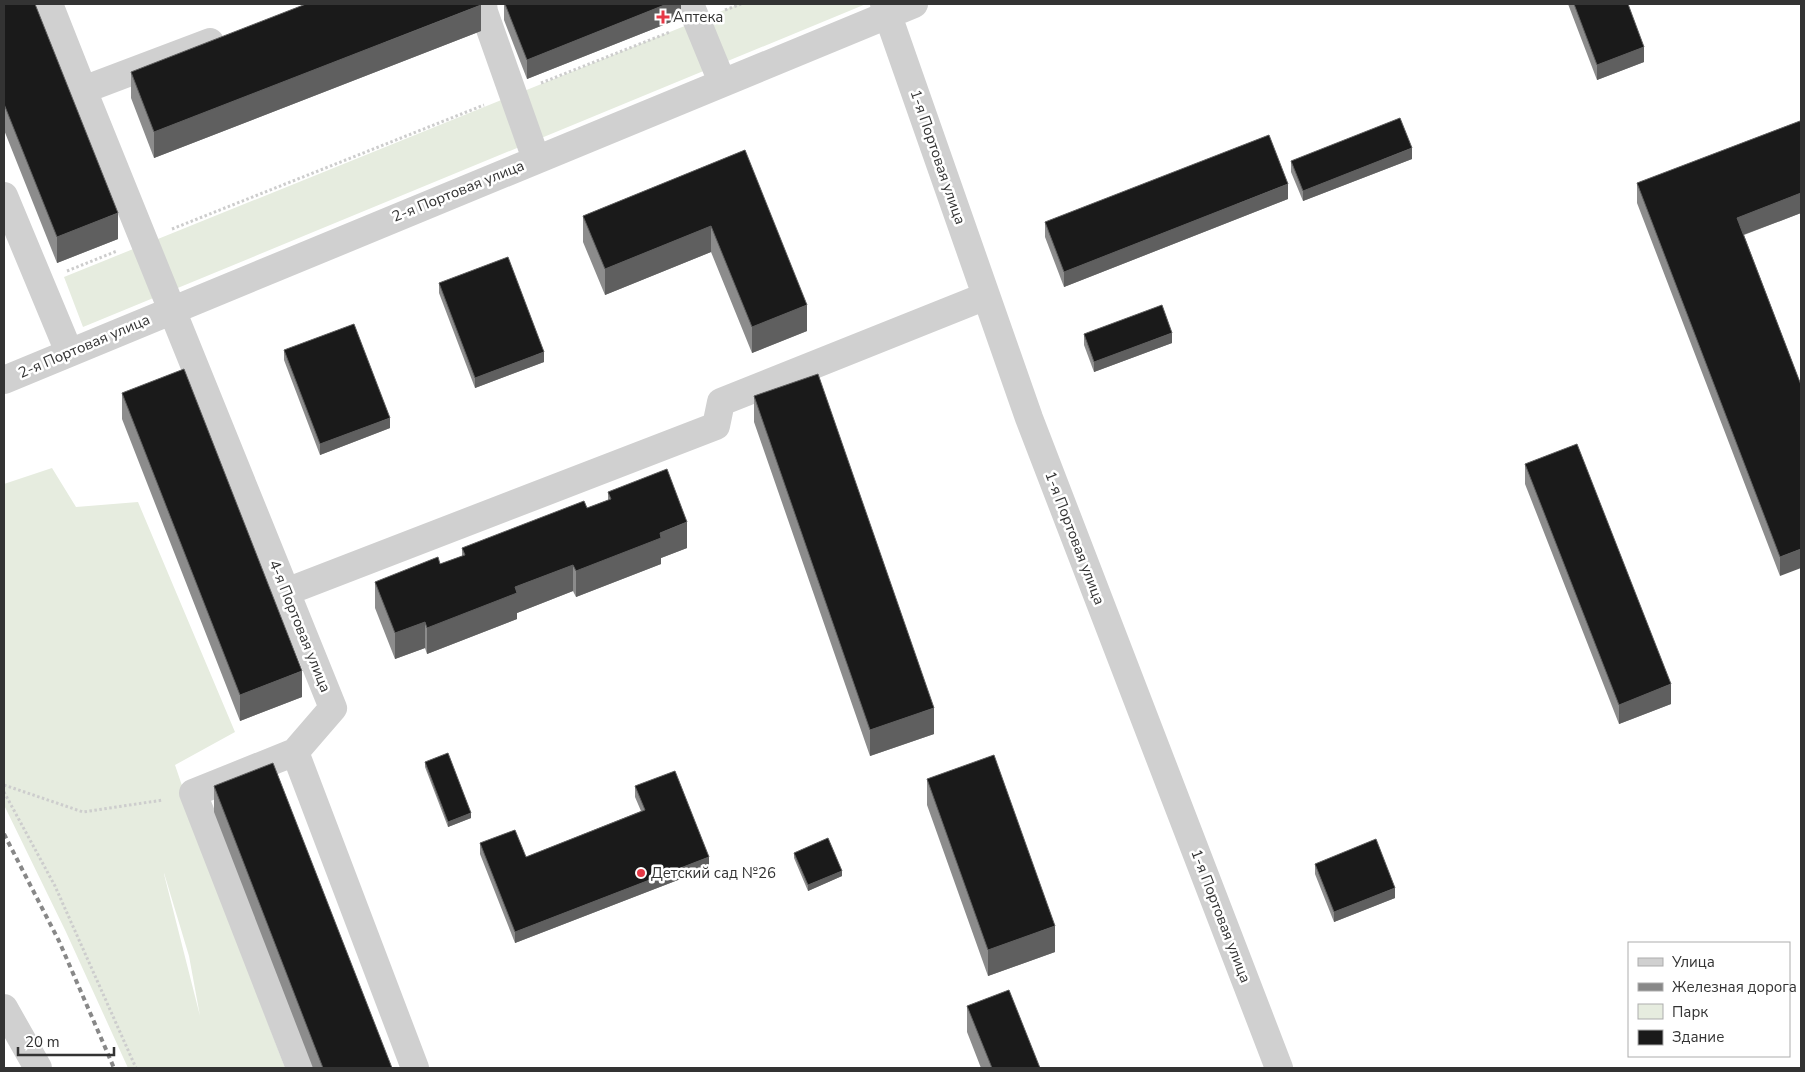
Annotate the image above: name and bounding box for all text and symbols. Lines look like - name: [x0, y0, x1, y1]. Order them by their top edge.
- place label: Аптека: [673, 7, 723, 27]
- marker: Аптека: [657, 11, 669, 23]
- street label: 1-я Портовая улица: [906, 87, 970, 227]
- street label: 2-я Портовая улица: [389, 155, 527, 227]
- street label: 2-я Портовая улица: [15, 309, 153, 383]
- street label: 1-я Портовая улица: [1040, 468, 1110, 608]
- street label: 4-я Портовая улица: [264, 557, 336, 695]
- street label: 1-я Портовая улица: [1186, 846, 1256, 986]
- place label: Детский сад №26: [651, 863, 776, 883]
- marker: Детский сад №26: [635, 867, 647, 879]
- legend: [1628, 942, 1790, 1057]
- text: Улица: [1671, 952, 1715, 972]
- text: Железная дорога: [1672, 977, 1797, 997]
- text: Парк: [1672, 1002, 1708, 1022]
- scale bar: [18, 1024, 114, 1056]
- text: Здание: [1672, 1027, 1724, 1047]
- text: 20 m: [25, 1032, 60, 1052]

